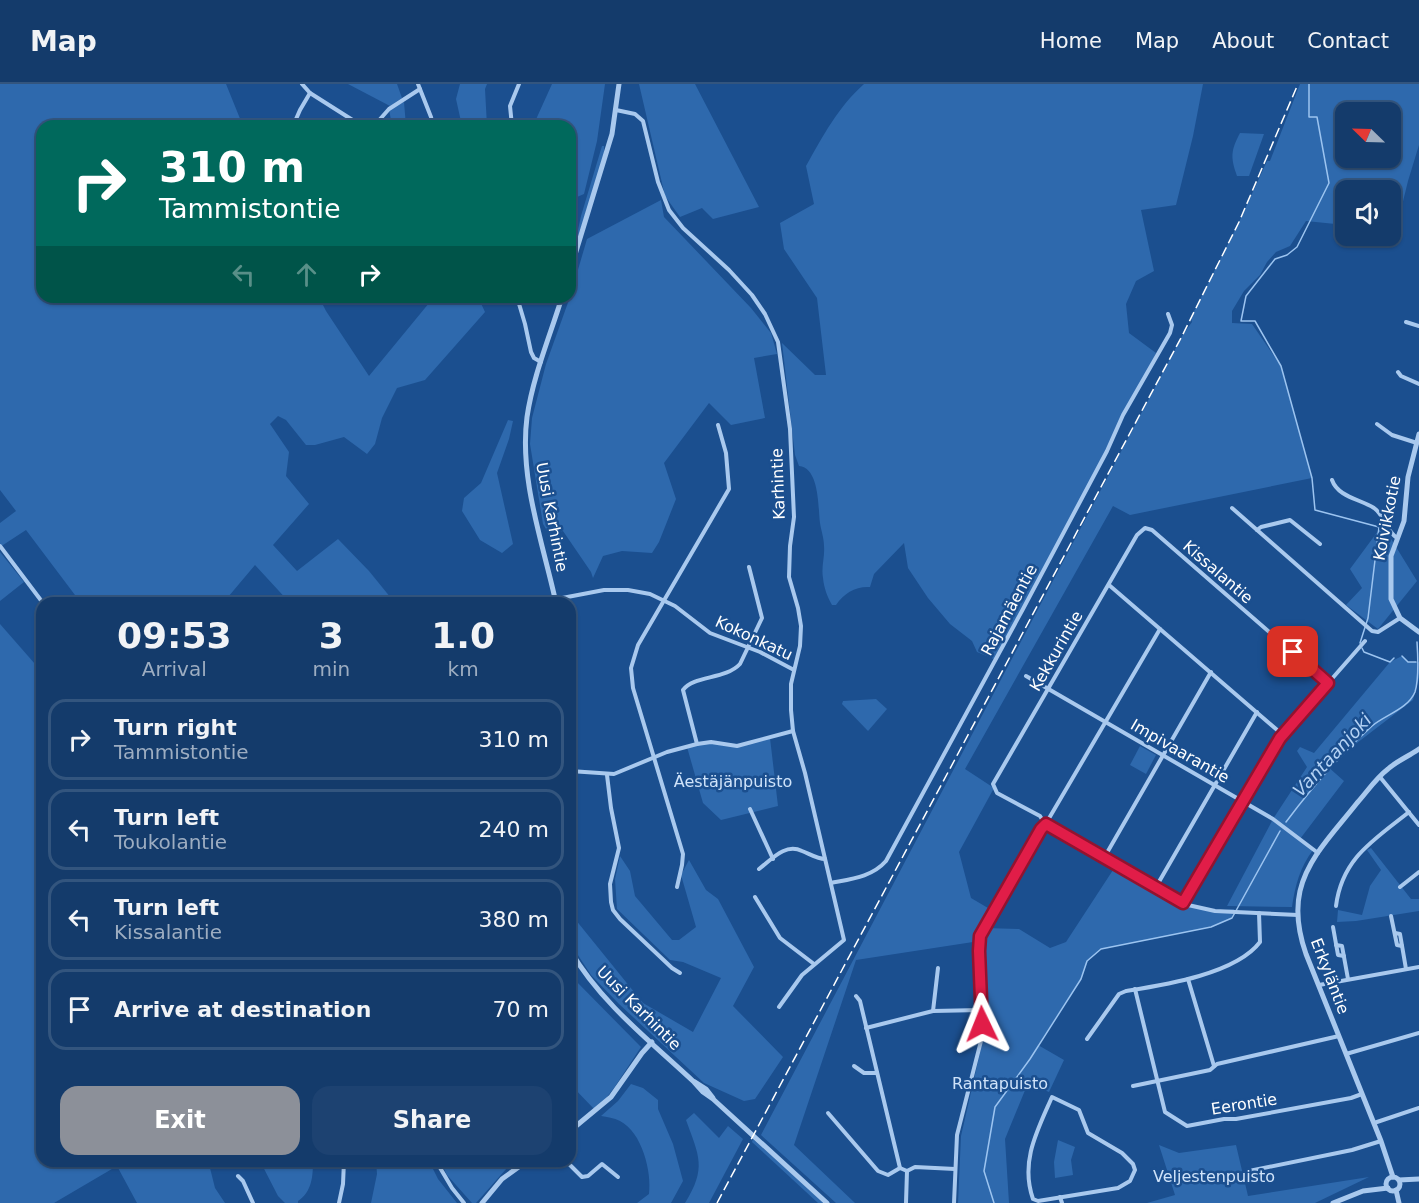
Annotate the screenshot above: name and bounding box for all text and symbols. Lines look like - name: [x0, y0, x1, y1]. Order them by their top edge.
- text: Map: [30, 25, 97, 58]
- text: Home: [1040, 29, 1102, 53]
- text: Map: [1135, 29, 1179, 53]
- text: About: [1212, 29, 1274, 53]
- text: Contact: [1307, 29, 1389, 53]
- north arrow: [1335, 102, 1401, 168]
- map controls: [1335, 102, 1401, 246]
- text: 310 m: [159, 143, 305, 192]
- icon: right: [60, 144, 138, 222]
- button: sound: [1335, 180, 1401, 246]
- text: Tammistontie: [159, 193, 341, 224]
- icon: left: [227, 258, 260, 291]
- icon: ahead: [290, 258, 323, 291]
- icon: right: [353, 258, 386, 291]
- street label: Karhintie: [767, 448, 789, 520]
- street label: Uusi Karhintie: [532, 461, 572, 573]
- street label: Koivikkotie: [1369, 474, 1405, 562]
- street label: Kissalantie: [1179, 536, 1257, 608]
- street label: Rajamäentie: [977, 561, 1041, 659]
- street label: Kekkurintie: [1025, 608, 1087, 694]
- street label: Kokonkatu: [712, 612, 796, 664]
- text: 09:53: [117, 615, 232, 656]
- text: 3: [319, 615, 344, 656]
- text: 1.0: [431, 615, 495, 656]
- pin: [1267, 626, 1318, 677]
- icon: arrive: [1276, 635, 1309, 668]
- text: Arrival: [142, 657, 207, 681]
- text: min: [313, 657, 350, 681]
- text: km: [448, 657, 479, 681]
- water label: Vantaanjoki: [1288, 709, 1376, 801]
- text: Turn right: [114, 715, 237, 740]
- street label: Impivaarantie: [1127, 715, 1233, 787]
- icon: right: [63, 723, 96, 756]
- text: 310 m: [479, 727, 549, 752]
- text: Tammistontie: [114, 740, 249, 764]
- park label: Äestäjänpuisto: [674, 772, 792, 791]
- text: Turn left: [114, 805, 219, 830]
- icon: left: [63, 813, 96, 846]
- text: 240 m: [479, 817, 549, 842]
- text: Toukolantie: [114, 830, 227, 854]
- text: Turn left: [114, 895, 219, 920]
- icon: left: [63, 903, 96, 936]
- text: 380 m: [479, 907, 549, 932]
- text: Kissalantie: [114, 920, 222, 944]
- street label: Erkyläntie: [1307, 935, 1353, 1017]
- street label: Uusi Karhintie: [593, 962, 685, 1054]
- position arrow: [950, 992, 1014, 1056]
- icon: arrive: [63, 993, 96, 1026]
- text: Arrive at destination: [114, 997, 371, 1022]
- text: 70 m: [493, 997, 549, 1022]
- park label: Rantapuisto: [952, 1074, 1048, 1093]
- button: Exit: [60, 1086, 300, 1155]
- button: Share: [312, 1086, 552, 1155]
- street label: Eerontie: [1210, 1089, 1278, 1119]
- park label: Veljestenpuisto: [1153, 1167, 1275, 1186]

